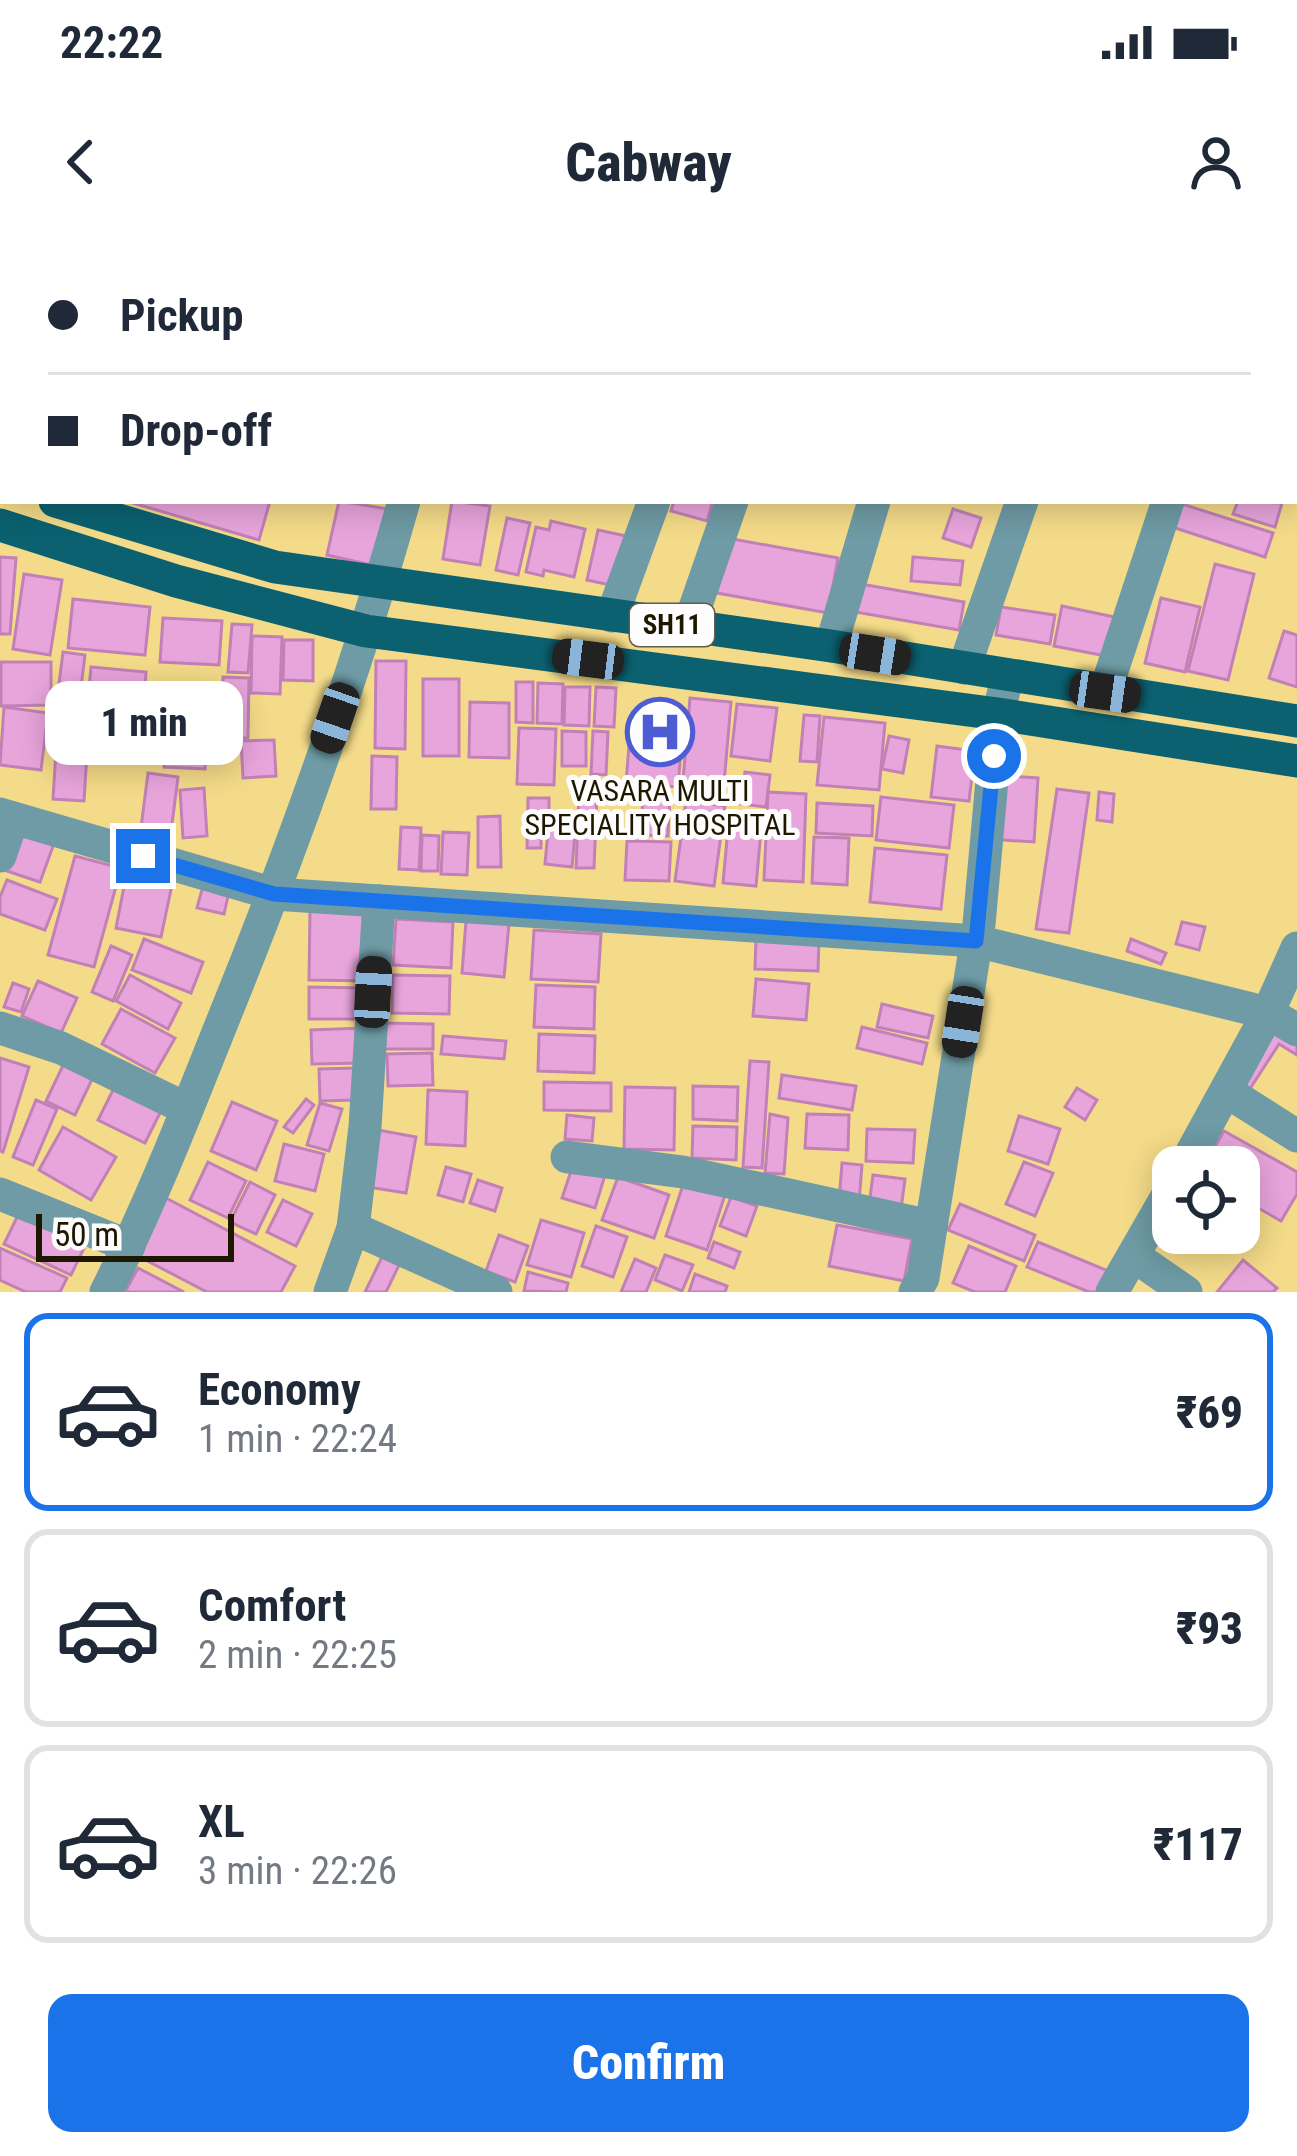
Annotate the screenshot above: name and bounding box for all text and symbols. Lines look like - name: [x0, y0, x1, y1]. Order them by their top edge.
- text: 22:22: [60, 16, 163, 69]
- icon: back: [48, 129, 114, 195]
- icon: person: [1183, 129, 1249, 195]
- text: Cabway: [565, 131, 732, 194]
- text: Pickup: [120, 289, 244, 342]
- text: Drop-off: [120, 404, 272, 457]
- road number: SH11: [630, 604, 714, 646]
- car: [837, 631, 913, 677]
- car: [550, 637, 626, 681]
- car: [1067, 669, 1143, 715]
- car: [306, 678, 364, 758]
- callout: 1 min: [44, 682, 242, 766]
- hospital icon: VASARA MULTI SPECIALITY HOSPITAL: [625, 697, 695, 767]
- text: 1 min: [101, 700, 187, 746]
- route start: [967, 729, 1021, 783]
- place label: VASARA MULTI SPECIALITY HOSPITAL: [525, 773, 795, 842]
- route end: [116, 829, 170, 883]
- car: [353, 955, 393, 1029]
- car: [940, 984, 986, 1060]
- map controls: [1152, 1146, 1260, 1254]
- button: locate: [1152, 1146, 1260, 1254]
- scale bar: [36, 1208, 234, 1261]
- text: 50 m: [54, 1215, 119, 1254]
- icon: car: [54, 1358, 162, 1466]
- text: Economy: [198, 1363, 361, 1416]
- text: ₹69: [1176, 1386, 1243, 1439]
- text: 1 min · 22:24: [198, 1416, 397, 1462]
- icon: car: [54, 1574, 162, 1682]
- text: Comfort: [198, 1579, 346, 1632]
- text: ₹93: [1176, 1602, 1243, 1655]
- text: 2 min · 22:25: [198, 1632, 397, 1678]
- icon: car: [54, 1790, 162, 1898]
- text: XL: [198, 1795, 245, 1848]
- text: ₹117: [1153, 1818, 1243, 1871]
- text: 3 min · 22:26: [198, 1848, 397, 1894]
- button: Confirm: [48, 1994, 1249, 2132]

